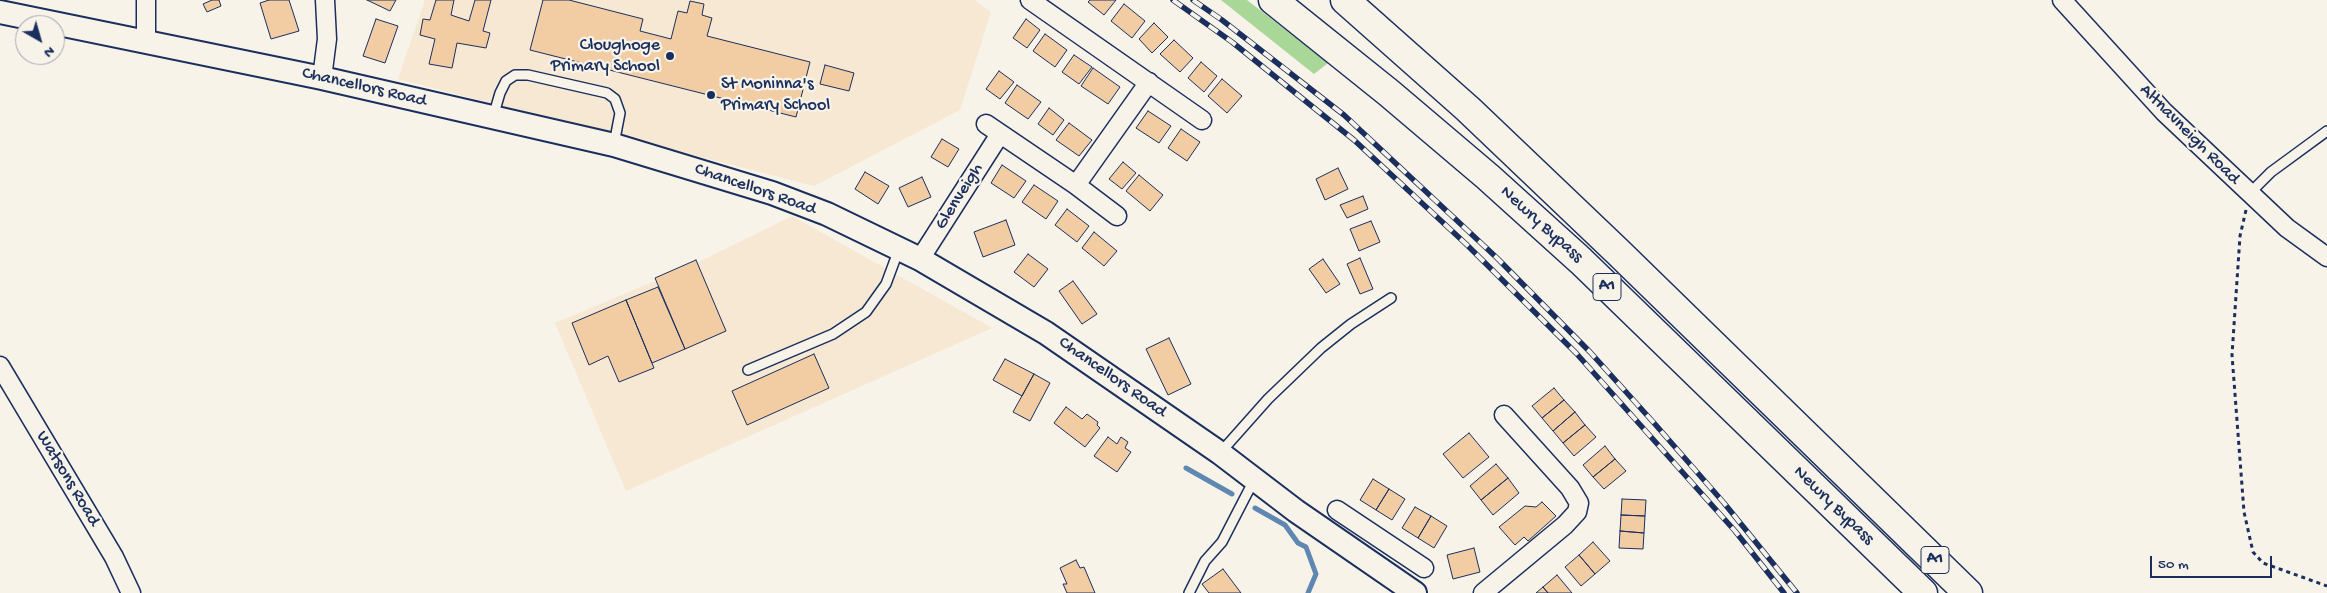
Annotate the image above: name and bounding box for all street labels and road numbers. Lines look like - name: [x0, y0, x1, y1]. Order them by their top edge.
- street label: Chancellors Road: [300, 63, 428, 113]
- street label: Altnavneigh Road: [2134, 80, 2244, 190]
- street label: Chancellors Road: [691, 159, 819, 221]
- street label: Glenveigh: [931, 160, 989, 234]
- street label: Newry Bypass: [1495, 182, 1587, 268]
- road number: A1: [1593, 274, 1621, 300]
- street label: Chancellors Road: [1054, 333, 1170, 423]
- street label: Watsons Road: [30, 427, 104, 531]
- street label: Newry Bypass: [1788, 462, 1878, 550]
- road number: A1: [1921, 546, 1949, 574]

